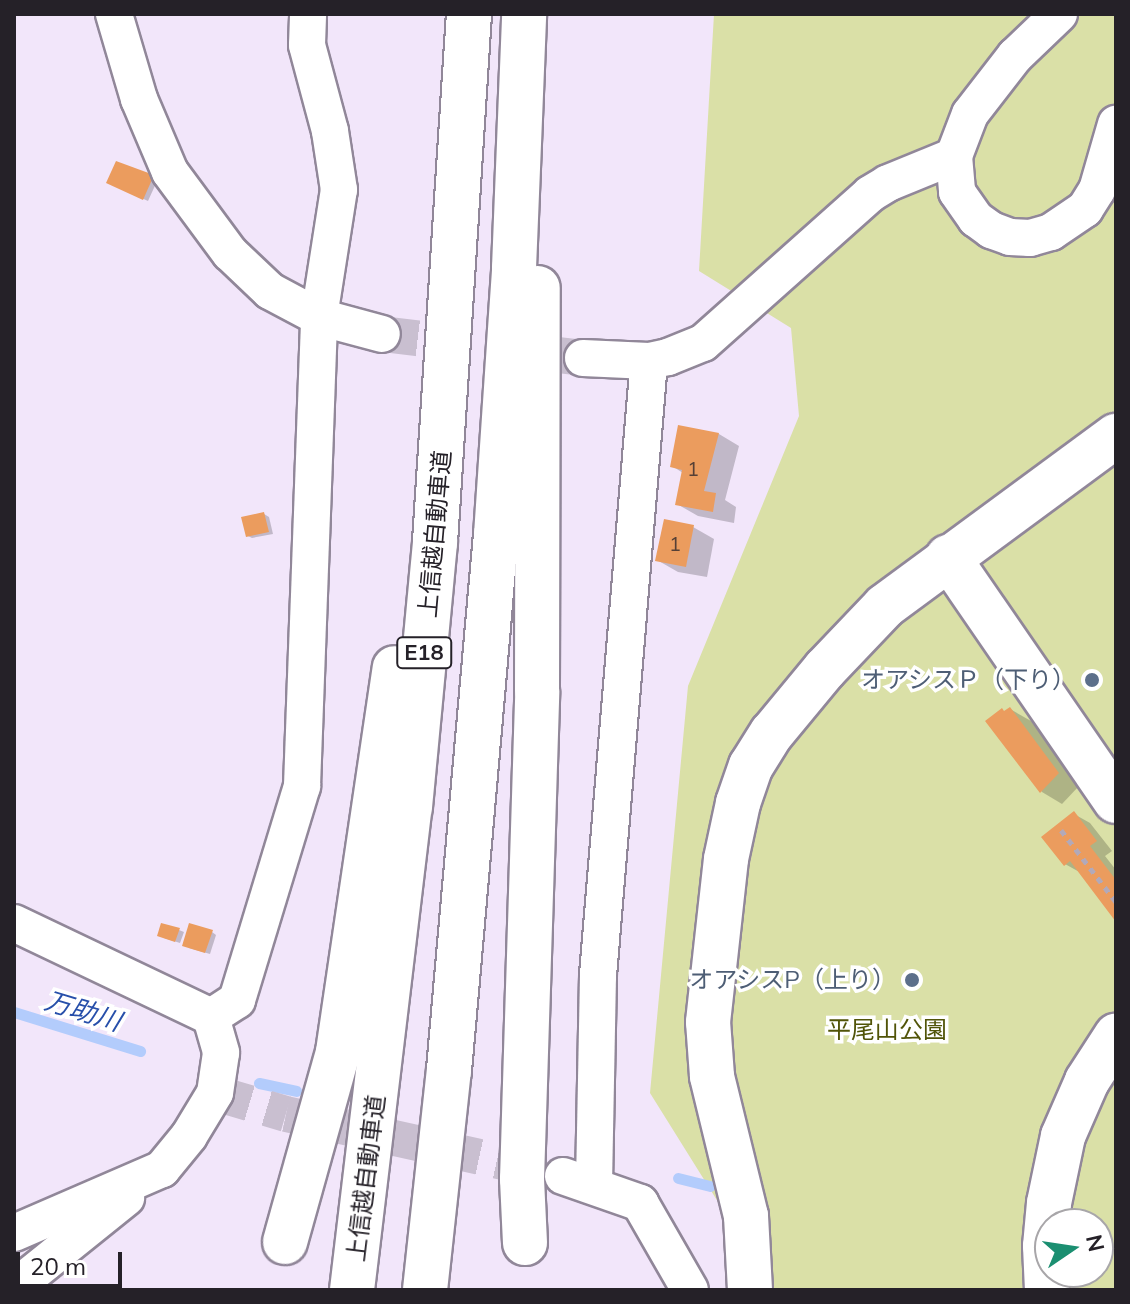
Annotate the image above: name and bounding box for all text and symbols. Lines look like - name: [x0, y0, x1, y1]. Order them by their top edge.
- street label: 上信越自動車道: [413, 449, 457, 619]
- house number: 1: [687, 456, 699, 480]
- house number: 1: [669, 531, 681, 555]
- road number: E18: [396, 635, 452, 671]
- place label: オアシスＰ（下り）: [860, 666, 1076, 694]
- marker: オアシスＰ（下り）: [1083, 671, 1101, 689]
- place label: オアシスP（上り）: [688, 966, 896, 994]
- marker: オアシスP（上り）: [903, 971, 921, 989]
- water label: 万助川: [41, 985, 125, 1037]
- park label: 平尾山公園: [827, 1016, 947, 1044]
- street label: 上信越自動車道: [341, 1093, 391, 1263]
- north arrow: [1034, 1208, 1114, 1288]
- text: N: [1080, 1232, 1111, 1254]
- scale bar: [20, 1236, 126, 1286]
- text: 20 m: [30, 1251, 86, 1281]

